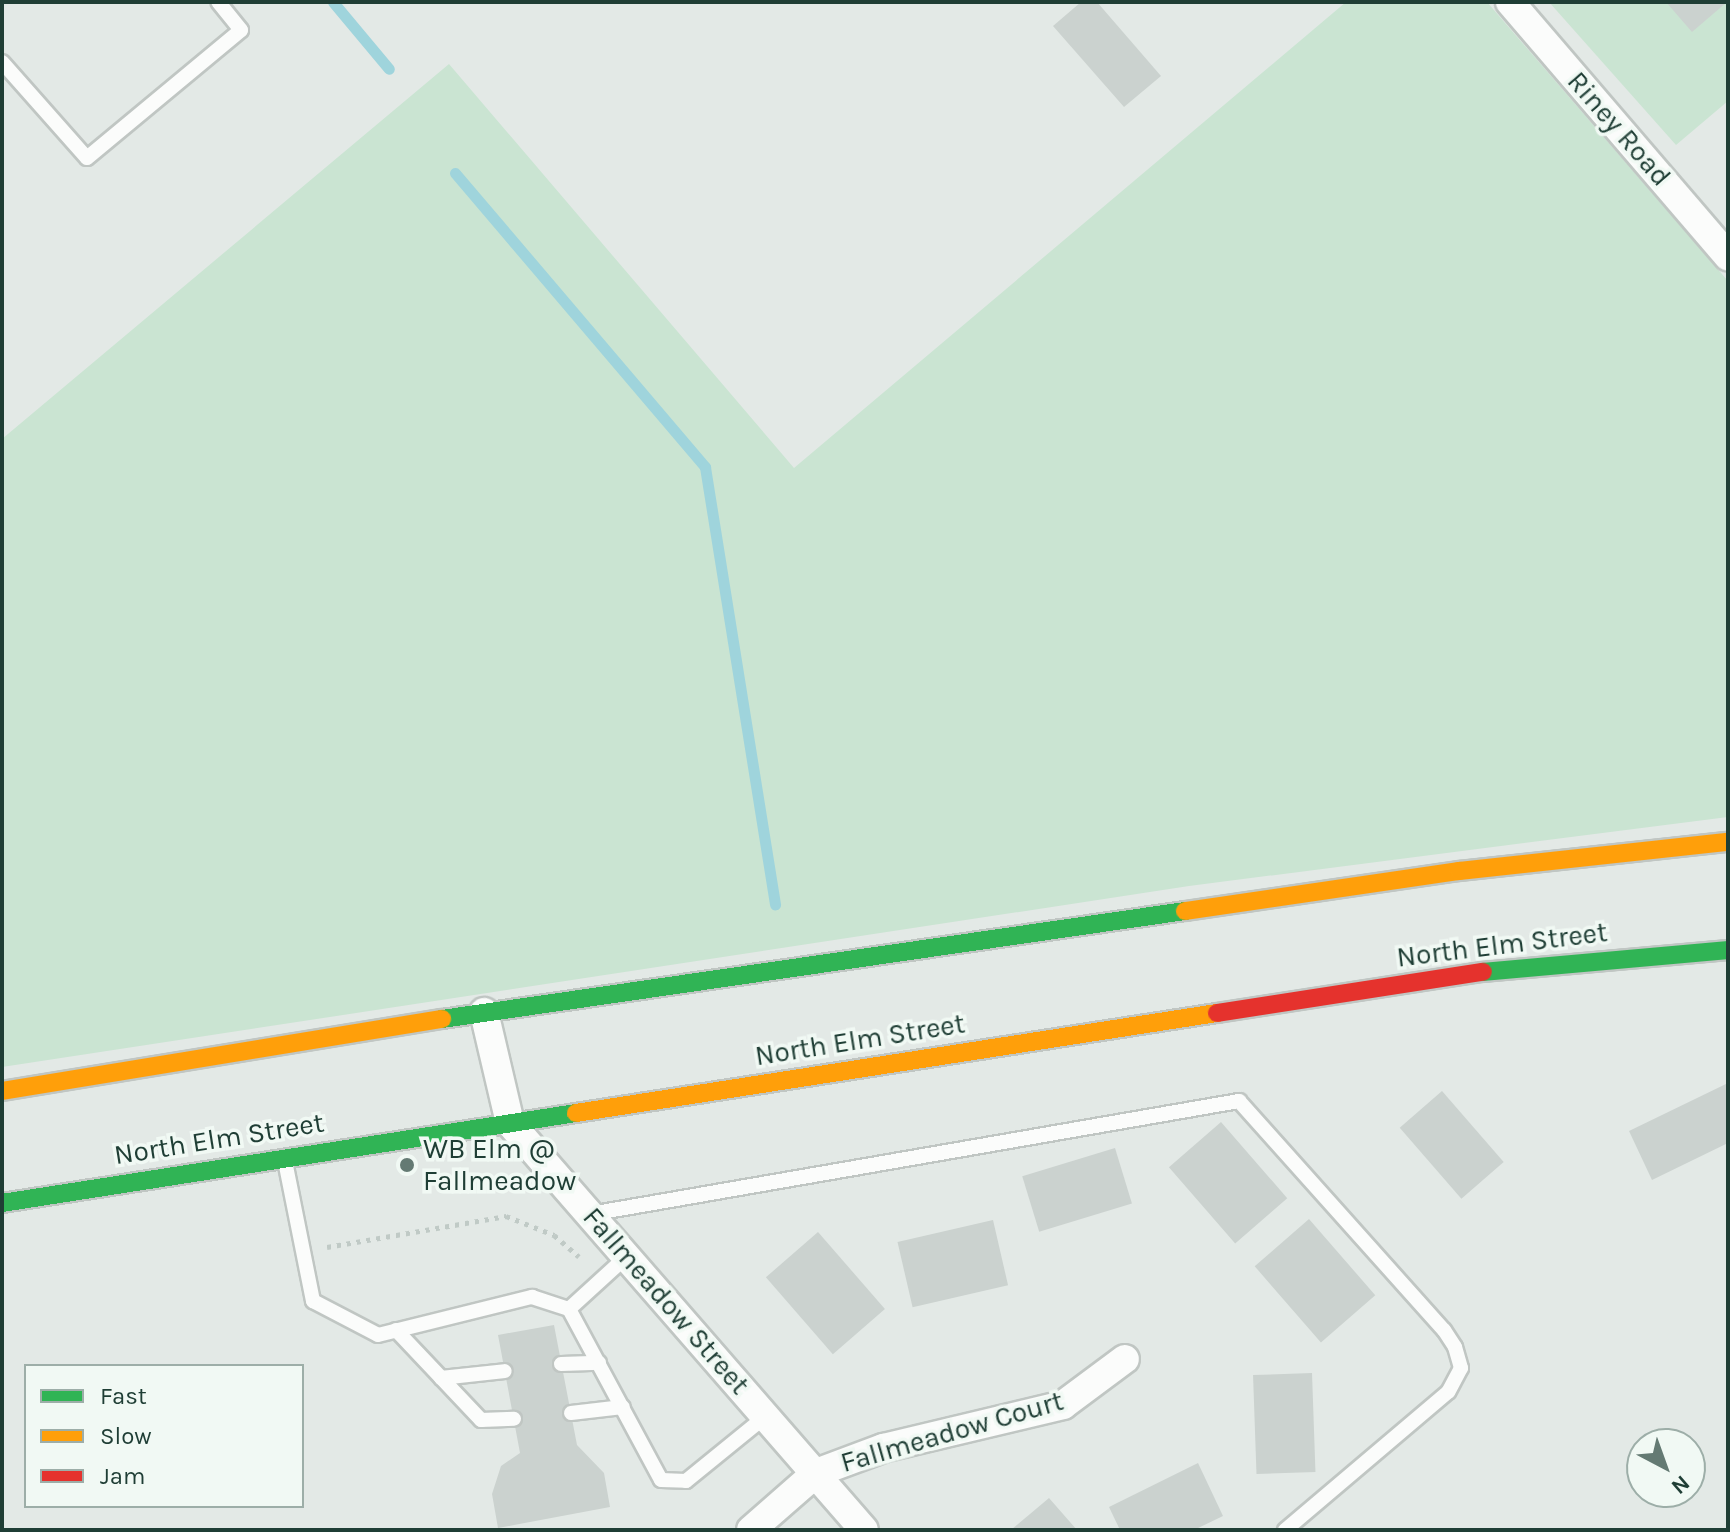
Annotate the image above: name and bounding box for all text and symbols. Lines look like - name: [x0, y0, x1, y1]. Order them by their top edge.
- street label: Riney Road: [1560, 65, 1678, 193]
- street label: North Elm Street: [1395, 915, 1609, 975]
- street label: North Elm Street: [753, 1007, 967, 1073]
- street label: North Elm Street: [112, 1106, 326, 1172]
- place label: WB Elm @ Fallmeadow: [423, 1132, 576, 1198]
- marker: WB Elm @ Fallmeadow: [398, 1156, 416, 1174]
- street label: Fallmeadow Street: [576, 1201, 756, 1401]
- legend: [24, 1364, 304, 1508]
- text: Fast: [100, 1382, 147, 1410]
- street label: Fallmeadow Court: [837, 1384, 1067, 1480]
- text: Slow: [100, 1422, 152, 1450]
- north arrow: [1626, 1428, 1706, 1508]
- text: Jam: [100, 1462, 145, 1490]
- text: N: [1666, 1470, 1695, 1500]

